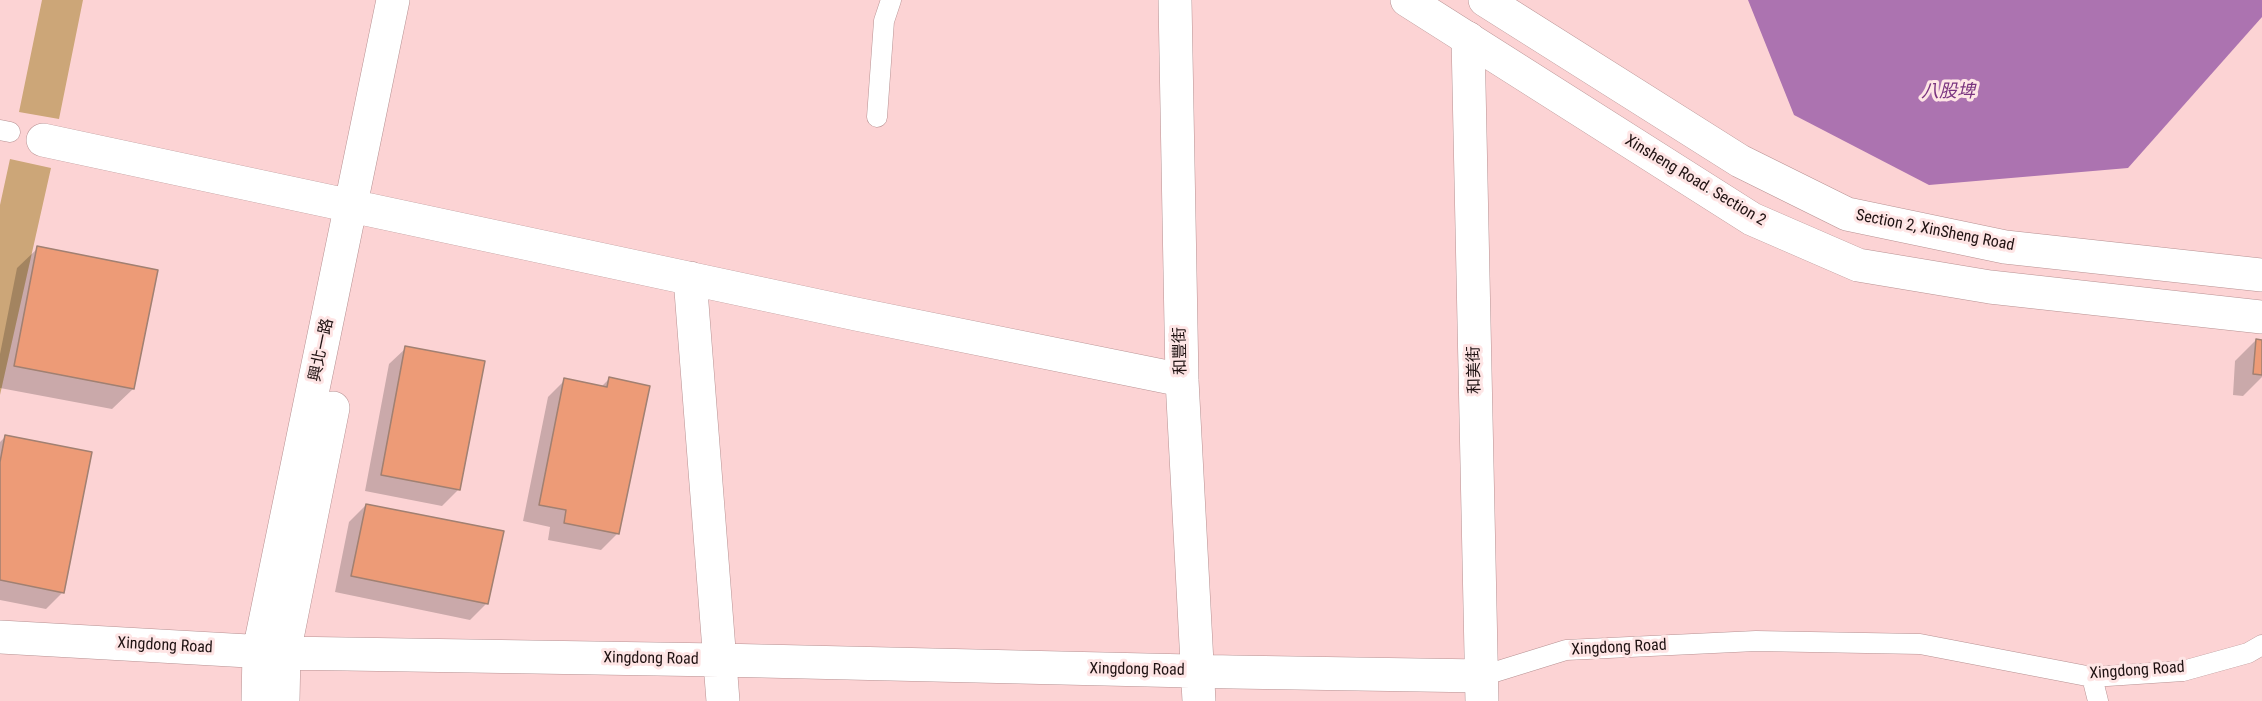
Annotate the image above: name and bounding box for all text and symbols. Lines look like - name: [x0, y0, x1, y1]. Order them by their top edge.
- water label: 八股埤: [1921, 81, 1975, 103]
- street label: Xinsheng Road. Section 2: [1621, 131, 1769, 231]
- street label: Section 2, XinSheng Road: [1854, 206, 2016, 256]
- street label: 興北一路: [306, 317, 338, 383]
- street label: 和豐街: [1171, 327, 1191, 375]
- street label: 和美街: [1465, 346, 1485, 394]
- street label: Xingdong Road: [117, 634, 213, 658]
- street label: Xingdong Road: [1571, 636, 1667, 660]
- street label: Xingdong Road: [603, 649, 699, 669]
- street label: Xingdong Road: [2089, 658, 2185, 684]
- street label: Xingdong Road: [1089, 660, 1185, 680]

